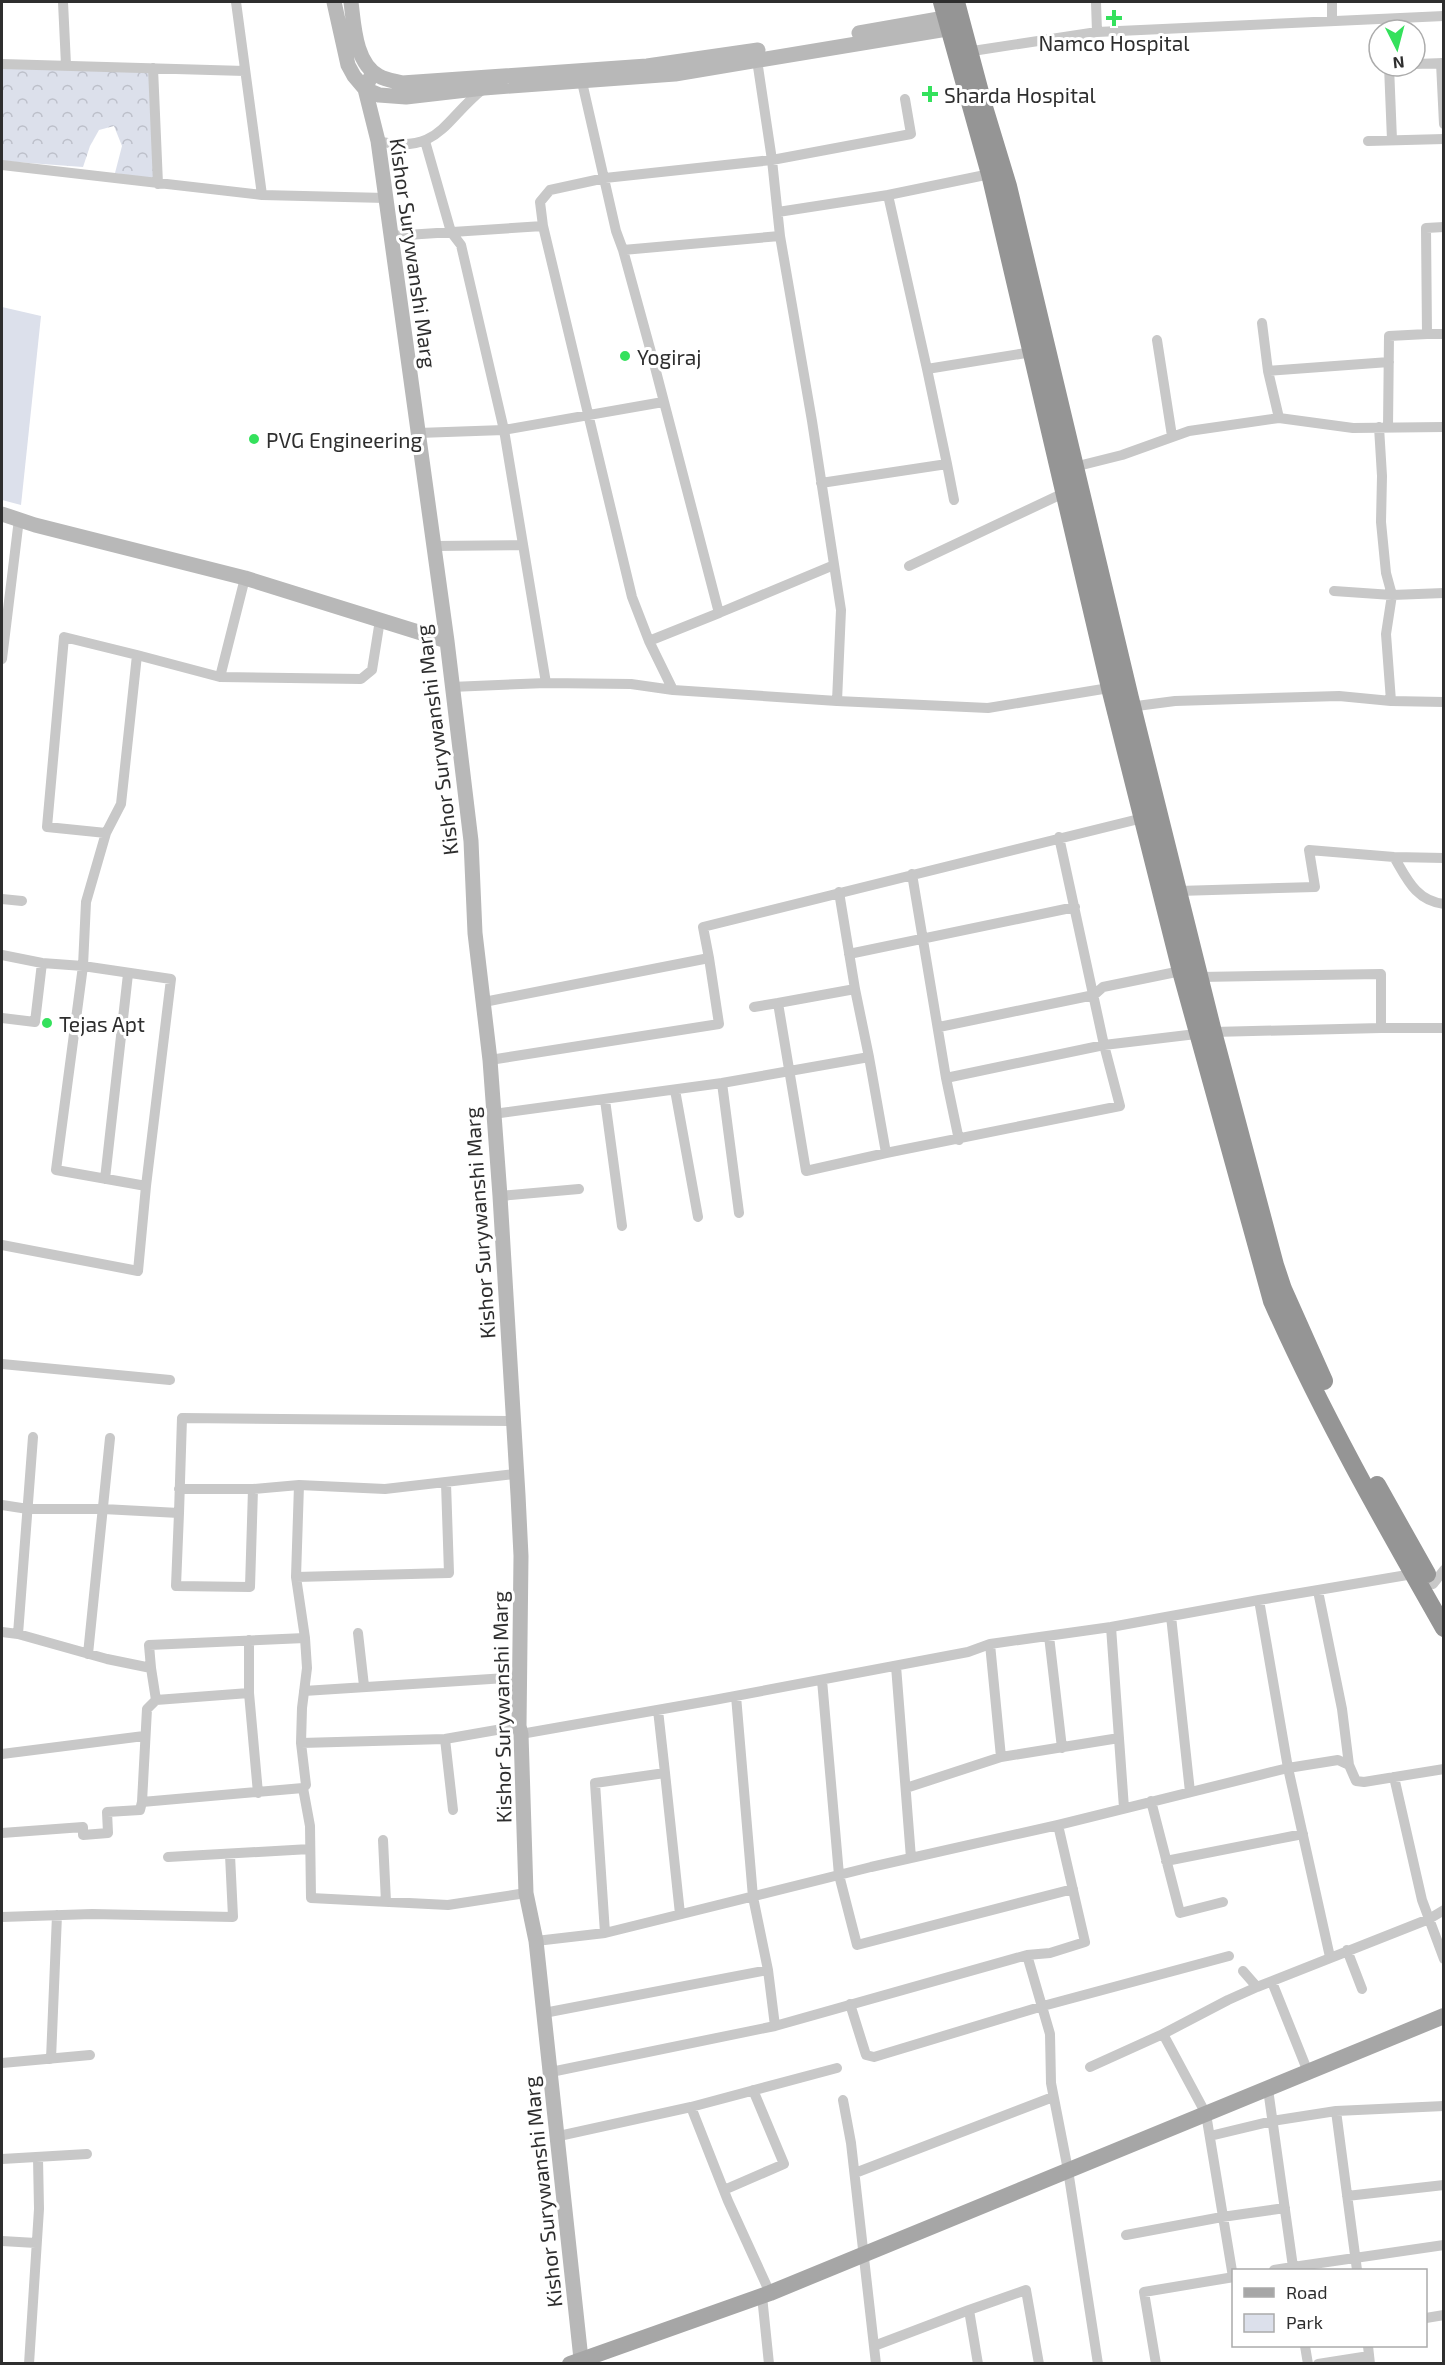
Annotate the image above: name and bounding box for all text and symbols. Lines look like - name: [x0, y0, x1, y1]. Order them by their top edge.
- marker: Namco Hospital: [1105, 9, 1123, 27]
- north arrow: [1367, 18, 1427, 78]
- place label: Namco Hospital: [1038, 30, 1190, 55]
- text: N: [1392, 53, 1405, 73]
- place label: Sharda Hospital: [944, 82, 1097, 107]
- marker: Sharda Hospital: [921, 85, 939, 103]
- street label: Kishor Surywanshi Marg: [385, 136, 443, 370]
- place label: Yogiraj: [637, 344, 702, 370]
- marker: Yogiraj: [618, 349, 632, 363]
- place label: PVG Engineering: [266, 427, 422, 452]
- marker: PVG Engineering: [247, 432, 261, 446]
- street label: Kishor Surywanshi Marg: [409, 623, 463, 857]
- place label: Tejas Apt: [59, 1011, 145, 1037]
- marker: Tejas Apt: [40, 1016, 54, 1030]
- street label: Kishor Surywanshi Marg: [458, 1106, 500, 1340]
- street label: Kishor Surywanshi Marg: [486, 1590, 516, 1823]
- street label: Kishor Surywanshi Marg: [517, 2075, 567, 2309]
- legend: [1232, 2269, 1427, 2347]
- text: Road: [1286, 2281, 1327, 2303]
- text: Park: [1286, 2311, 1323, 2333]

